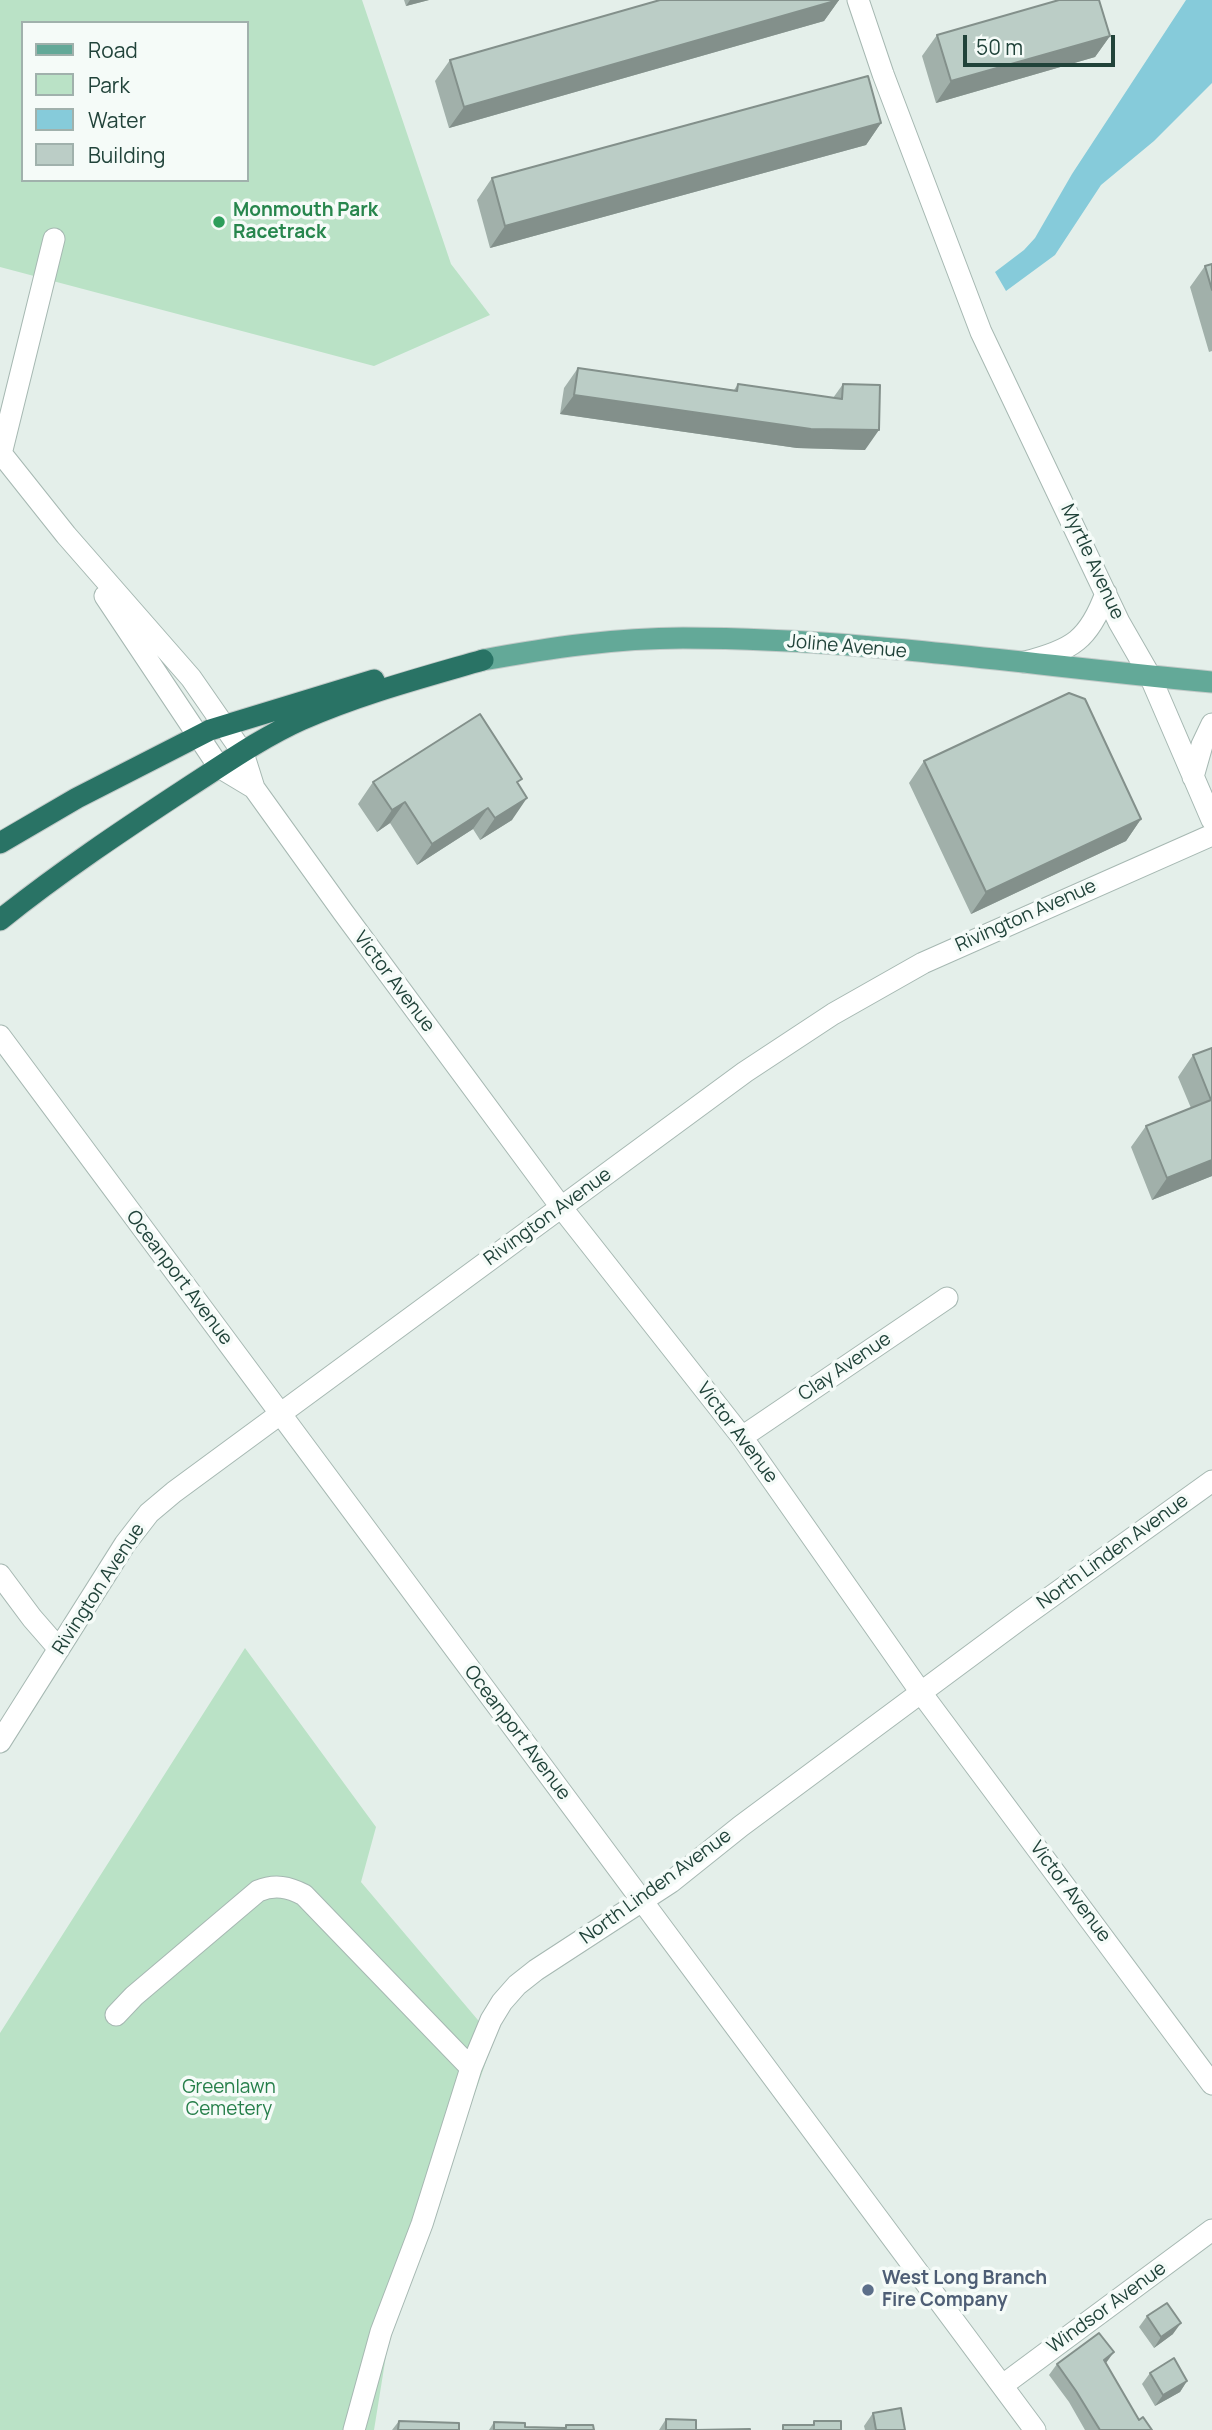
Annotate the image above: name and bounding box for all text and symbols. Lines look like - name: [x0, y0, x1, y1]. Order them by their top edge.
- legend: [21, 21, 248, 182]
- scale bar: [967, 21, 1119, 65]
- text: 50 m: [976, 33, 1023, 61]
- text: Road: [88, 36, 138, 64]
- text: Park: [88, 71, 130, 99]
- text: Water: [88, 106, 146, 134]
- text: Building: [88, 141, 165, 169]
- place label: Monmouth Park Racetrack: [233, 200, 378, 244]
- marker: Monmouth Park Racetrack: [211, 214, 227, 230]
- street label: Myrtle Avenue: [1055, 501, 1129, 623]
- street label: Joline Avenue: [786, 630, 908, 664]
- street label: Rivington Avenue: [952, 875, 1100, 957]
- street label: Victor Avenue: [349, 927, 439, 1037]
- street label: Rivington Avenue: [480, 1163, 616, 1271]
- street label: Oceanport Avenue: [121, 1206, 237, 1350]
- street label: Clay Avenue: [794, 1328, 896, 1406]
- street label: Victor Avenue: [692, 1378, 782, 1488]
- street label: North Linden Avenue: [1033, 1489, 1193, 1615]
- street label: Rivington Avenue: [48, 1519, 150, 1659]
- street label: Oceanport Avenue: [459, 1661, 575, 1805]
- street label: North Linden Avenue: [576, 1824, 736, 1950]
- street label: Victor Avenue: [1025, 1837, 1115, 1947]
- park label: Greenlawn Cemetery: [182, 2077, 276, 2121]
- street label: Windsor Avenue: [1043, 2257, 1171, 2359]
- place label: West Long Branch Fire Company: [882, 2268, 1047, 2312]
- marker: West Long Branch Fire Company: [860, 2282, 876, 2298]

